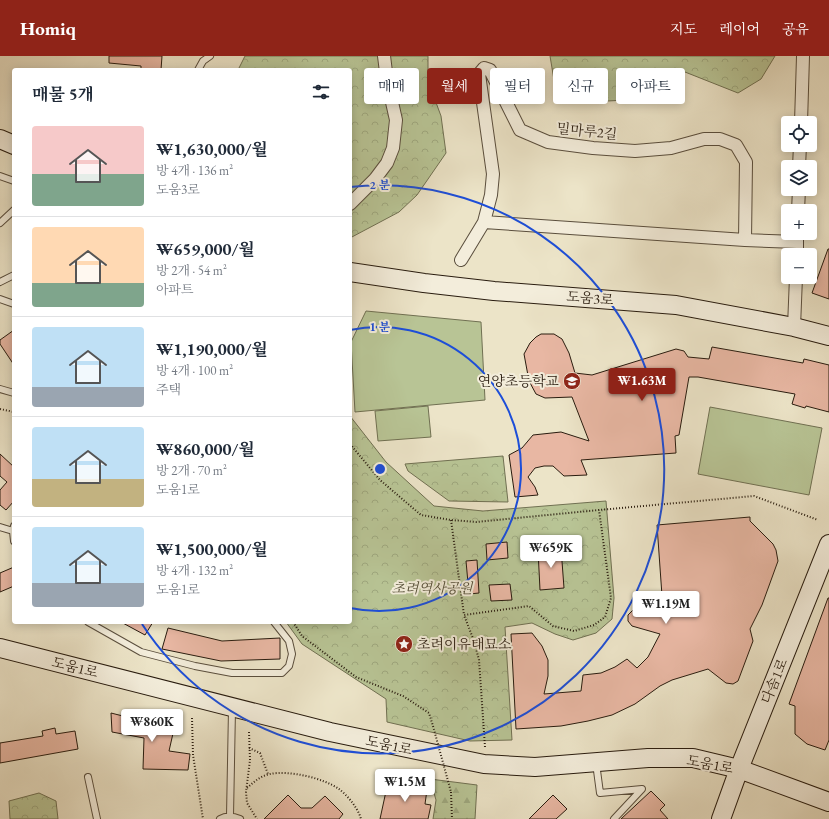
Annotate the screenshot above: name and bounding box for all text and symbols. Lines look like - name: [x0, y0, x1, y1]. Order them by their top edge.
- text: Homiq: [20, 16, 76, 41]
- text: 지도: [670, 20, 697, 38]
- text: 레이어: [719, 20, 760, 38]
- text: 공유: [782, 20, 809, 38]
- chip: 매매: [364, 68, 419, 104]
- chip: 월세: [427, 68, 482, 104]
- chip: 필터: [490, 68, 545, 104]
- chip: 신규: [553, 68, 608, 104]
- chip: 아파트: [616, 68, 685, 104]
- icon: filters: [310, 81, 332, 103]
- text: 매물 5개: [32, 83, 94, 105]
- map controls: [781, 116, 817, 284]
- button: locate: [781, 116, 817, 152]
- street label: 밀마루2길: [556, 119, 618, 143]
- text: ₩1,630,000/월: [156, 138, 268, 160]
- icon: home: [64, 142, 112, 190]
- button: layers: [781, 160, 817, 196]
- text: 방 4개 · 136 m²: [156, 162, 233, 179]
- text: 2 분: [370, 177, 391, 193]
- text: 도움3로: [156, 181, 200, 198]
- button: +: [781, 204, 817, 240]
- text: ₩659,000/월: [156, 238, 255, 260]
- icon: home: [64, 243, 112, 291]
- button: −: [781, 248, 817, 284]
- text: 방 2개 · 54 m²: [156, 262, 227, 279]
- text: 아파트: [156, 281, 194, 298]
- street label: 도움3로: [566, 287, 615, 309]
- text: 1 분: [370, 319, 391, 335]
- text: ₩1,190,000/월: [156, 338, 268, 360]
- icon: home: [64, 343, 112, 391]
- text: 방 4개 · 100 m²: [156, 362, 233, 379]
- pin: ₩1.63M: [609, 368, 675, 402]
- school or university icon: 연양초등학교: [562, 371, 582, 391]
- place label: 연양초등학교: [478, 372, 559, 390]
- text: ₩1.63M: [617, 372, 667, 389]
- text: 주택: [156, 381, 181, 398]
- text: ₩860,000/월: [156, 438, 255, 460]
- icon: home: [64, 443, 112, 491]
- text: 방 2개 · 70 m²: [156, 462, 227, 479]
- centre of rings: [373, 462, 387, 476]
- text: 도움1로: [156, 481, 200, 498]
- pin: ₩659K: [523, 535, 579, 569]
- text: ₩1,500,000/월: [156, 538, 268, 560]
- text: ₩659K: [529, 539, 573, 556]
- icon: home: [64, 543, 112, 591]
- text: 방 4개 · 132 m²: [156, 562, 233, 579]
- park label: 초려역사공원: [391, 579, 474, 597]
- text: 도움1로: [156, 581, 200, 598]
- pin: ₩1.19M: [633, 591, 699, 625]
- text: ₩1.19M: [641, 595, 691, 612]
- place icon: 초려이유태묘소: [394, 634, 414, 654]
- place label: 초려이유태묘소: [417, 635, 512, 653]
- street label: 도움1로: [50, 653, 101, 682]
- street label: 다솜1로: [757, 655, 791, 706]
- pin: ₩860K: [124, 709, 180, 743]
- text: ₩860K: [130, 713, 174, 730]
- street label: 도움1로: [364, 731, 414, 759]
- street label: 도움1로: [685, 751, 735, 777]
- pin: ₩1.5M: [377, 769, 433, 803]
- text: ₩1.5M: [384, 773, 426, 790]

